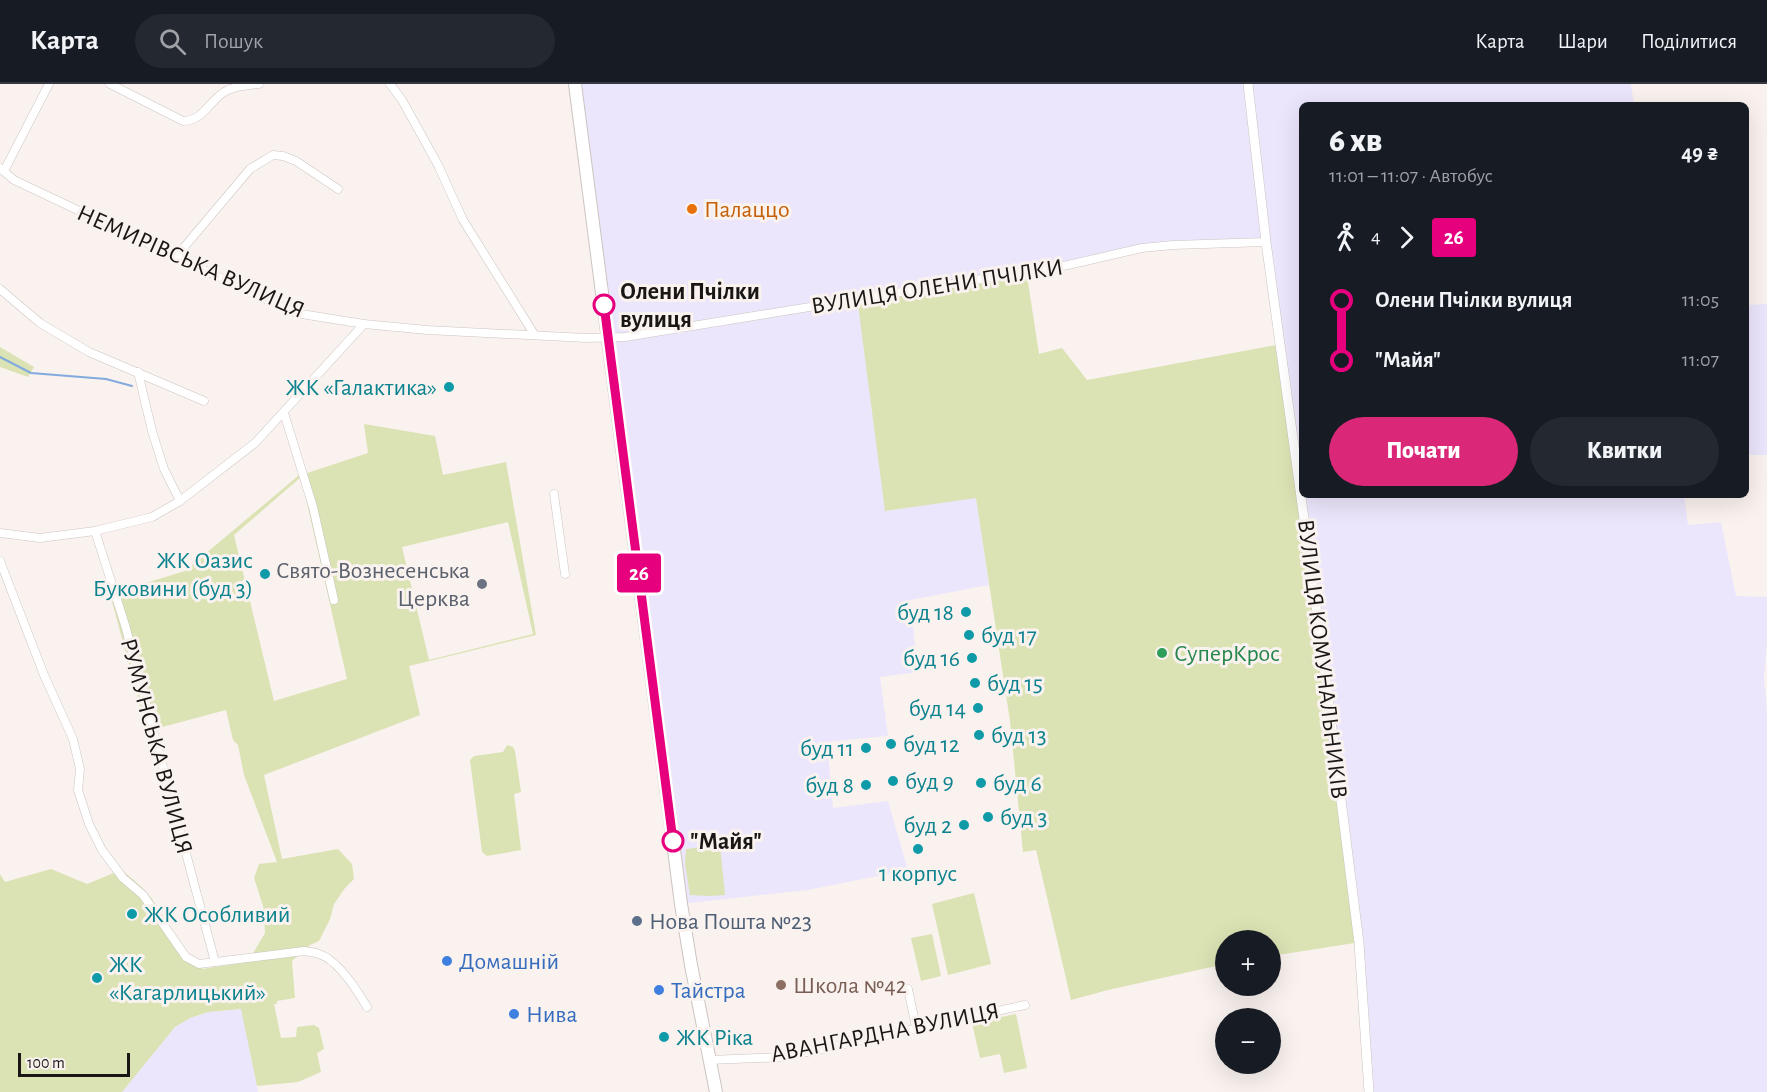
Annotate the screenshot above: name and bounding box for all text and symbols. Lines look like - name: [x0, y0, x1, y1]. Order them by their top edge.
- search box: [135, 14, 555, 68]
- icon: search: [156, 25, 189, 58]
- text: Карта: [30, 27, 99, 55]
- text: Пошук: [204, 30, 263, 52]
- text: Карта: [1475, 31, 1525, 52]
- text: Шари: [1558, 31, 1608, 52]
- text: Поділитися: [1641, 31, 1737, 52]
- text: 6 хв: [1329, 125, 1382, 158]
- text: 49 ₴: [1681, 142, 1719, 164]
- text: 11:01 – 11:07 · Автобус: [1329, 166, 1493, 186]
- place label: Палаццо: [704, 198, 790, 222]
- street label: НЕМИРІВСЬКА ВУЛИЦЯ: [73, 201, 308, 323]
- marker: Палаццо: [685, 202, 699, 216]
- icon: walk: [1329, 221, 1362, 254]
- icon: forward: [1390, 221, 1423, 254]
- text: 4: [1371, 227, 1381, 247]
- text: 26: [1444, 227, 1464, 248]
- street label: ВУЛИЦЯ ОЛЕНИ ПЧІЛКИ: [809, 255, 1065, 319]
- place label: Олени Пчілки вулиця: [620, 280, 760, 332]
- text: Олени Пчілки вулиця: [1375, 289, 1573, 311]
- text: 11:05: [1682, 290, 1719, 310]
- marker: Олени Пчілки вулиця: [593, 294, 615, 316]
- text: "Майя": [1375, 349, 1441, 371]
- text: 11:07: [1682, 350, 1719, 370]
- place label: ЖК «Галактика»: [285, 376, 437, 400]
- marker: ЖК «Галактика»: [442, 380, 456, 394]
- button: Почати: [1329, 417, 1518, 486]
- button: Квитки: [1530, 417, 1719, 486]
- street label: ВУЛИЦЯ КОМУНАЛЬНИКІВ: [1293, 518, 1351, 800]
- place label: ЖК Оазис Буковини (буд 3): [93, 549, 253, 601]
- line badge: 26: [612, 554, 666, 592]
- place label: Свято-Вознесенська Церква: [276, 559, 470, 611]
- text: 26: [629, 563, 649, 584]
- marker: ЖК Оазис Буковини (буд 3): [258, 567, 272, 581]
- marker: Свято-Вознесенська Церква: [475, 577, 489, 591]
- place label: буд 18: [897, 601, 954, 625]
- marker: буд 18: [959, 605, 973, 619]
- place label: буд 17: [981, 624, 1037, 648]
- marker: буд 17: [962, 628, 976, 642]
- street label: РУМУНСЬКА ВУЛИЦЯ: [116, 636, 196, 857]
- place label: СуперКрос: [1174, 642, 1280, 666]
- marker: СуперКрос: [1155, 646, 1169, 660]
- place label: буд 16: [903, 647, 960, 671]
- marker: буд 16: [965, 651, 979, 665]
- place label: буд 15: [987, 672, 1043, 696]
- marker: буд 15: [968, 676, 982, 690]
- place label: буд 14: [909, 697, 966, 721]
- marker: буд 14: [971, 701, 985, 715]
- place label: буд 13: [991, 724, 1047, 748]
- marker: буд 13: [972, 728, 986, 742]
- place label: буд 12: [903, 733, 960, 757]
- place label: буд 11: [800, 737, 854, 761]
- marker: буд 12: [884, 737, 898, 751]
- marker: буд 11: [859, 741, 873, 755]
- place label: буд 9: [905, 770, 954, 794]
- place label: буд 6: [993, 772, 1042, 796]
- place label: буд 8: [805, 774, 854, 798]
- marker: буд 9: [886, 774, 900, 788]
- marker: буд 6: [974, 776, 988, 790]
- marker: буд 8: [859, 778, 873, 792]
- place label: буд 3: [1000, 806, 1047, 830]
- marker: буд 3: [981, 810, 995, 824]
- place label: буд 2: [904, 814, 952, 838]
- marker: буд 2: [957, 818, 971, 832]
- marker: "Майя": [662, 830, 684, 852]
- place label: "Майя": [690, 830, 762, 854]
- marker: 1 корпус: [911, 842, 925, 856]
- place label: 1 корпус: [879, 862, 957, 886]
- place label: ЖК Особливий: [144, 903, 291, 927]
- marker: ЖК Особливий: [125, 907, 139, 921]
- place label: Нова Пошта №23: [649, 910, 812, 934]
- marker: Нова Пошта №23: [630, 914, 644, 928]
- map controls: [1215, 930, 1281, 1074]
- button: +: [1215, 930, 1281, 996]
- place label: Домашній: [459, 950, 559, 974]
- place label: ЖК «Кагарлицький»: [109, 953, 266, 1005]
- marker: Домашній: [440, 954, 454, 968]
- marker: ЖК «Кагарлицький»: [90, 971, 104, 985]
- place label: Школа №42: [793, 974, 907, 998]
- marker: Школа №42: [774, 978, 788, 992]
- place label: Тайстра: [671, 979, 746, 1003]
- marker: Тайстра: [652, 983, 666, 997]
- street label: АВАНГАРДНА ВУЛИЦЯ: [769, 999, 1002, 1067]
- place label: Нива: [526, 1003, 577, 1027]
- marker: Нива: [507, 1007, 521, 1021]
- button: −: [1215, 1008, 1281, 1074]
- place label: ЖК Ріка: [676, 1026, 753, 1050]
- marker: ЖК Ріка: [657, 1030, 671, 1044]
- scale bar: [18, 1050, 130, 1078]
- text: 100 m: [27, 1055, 65, 1071]

